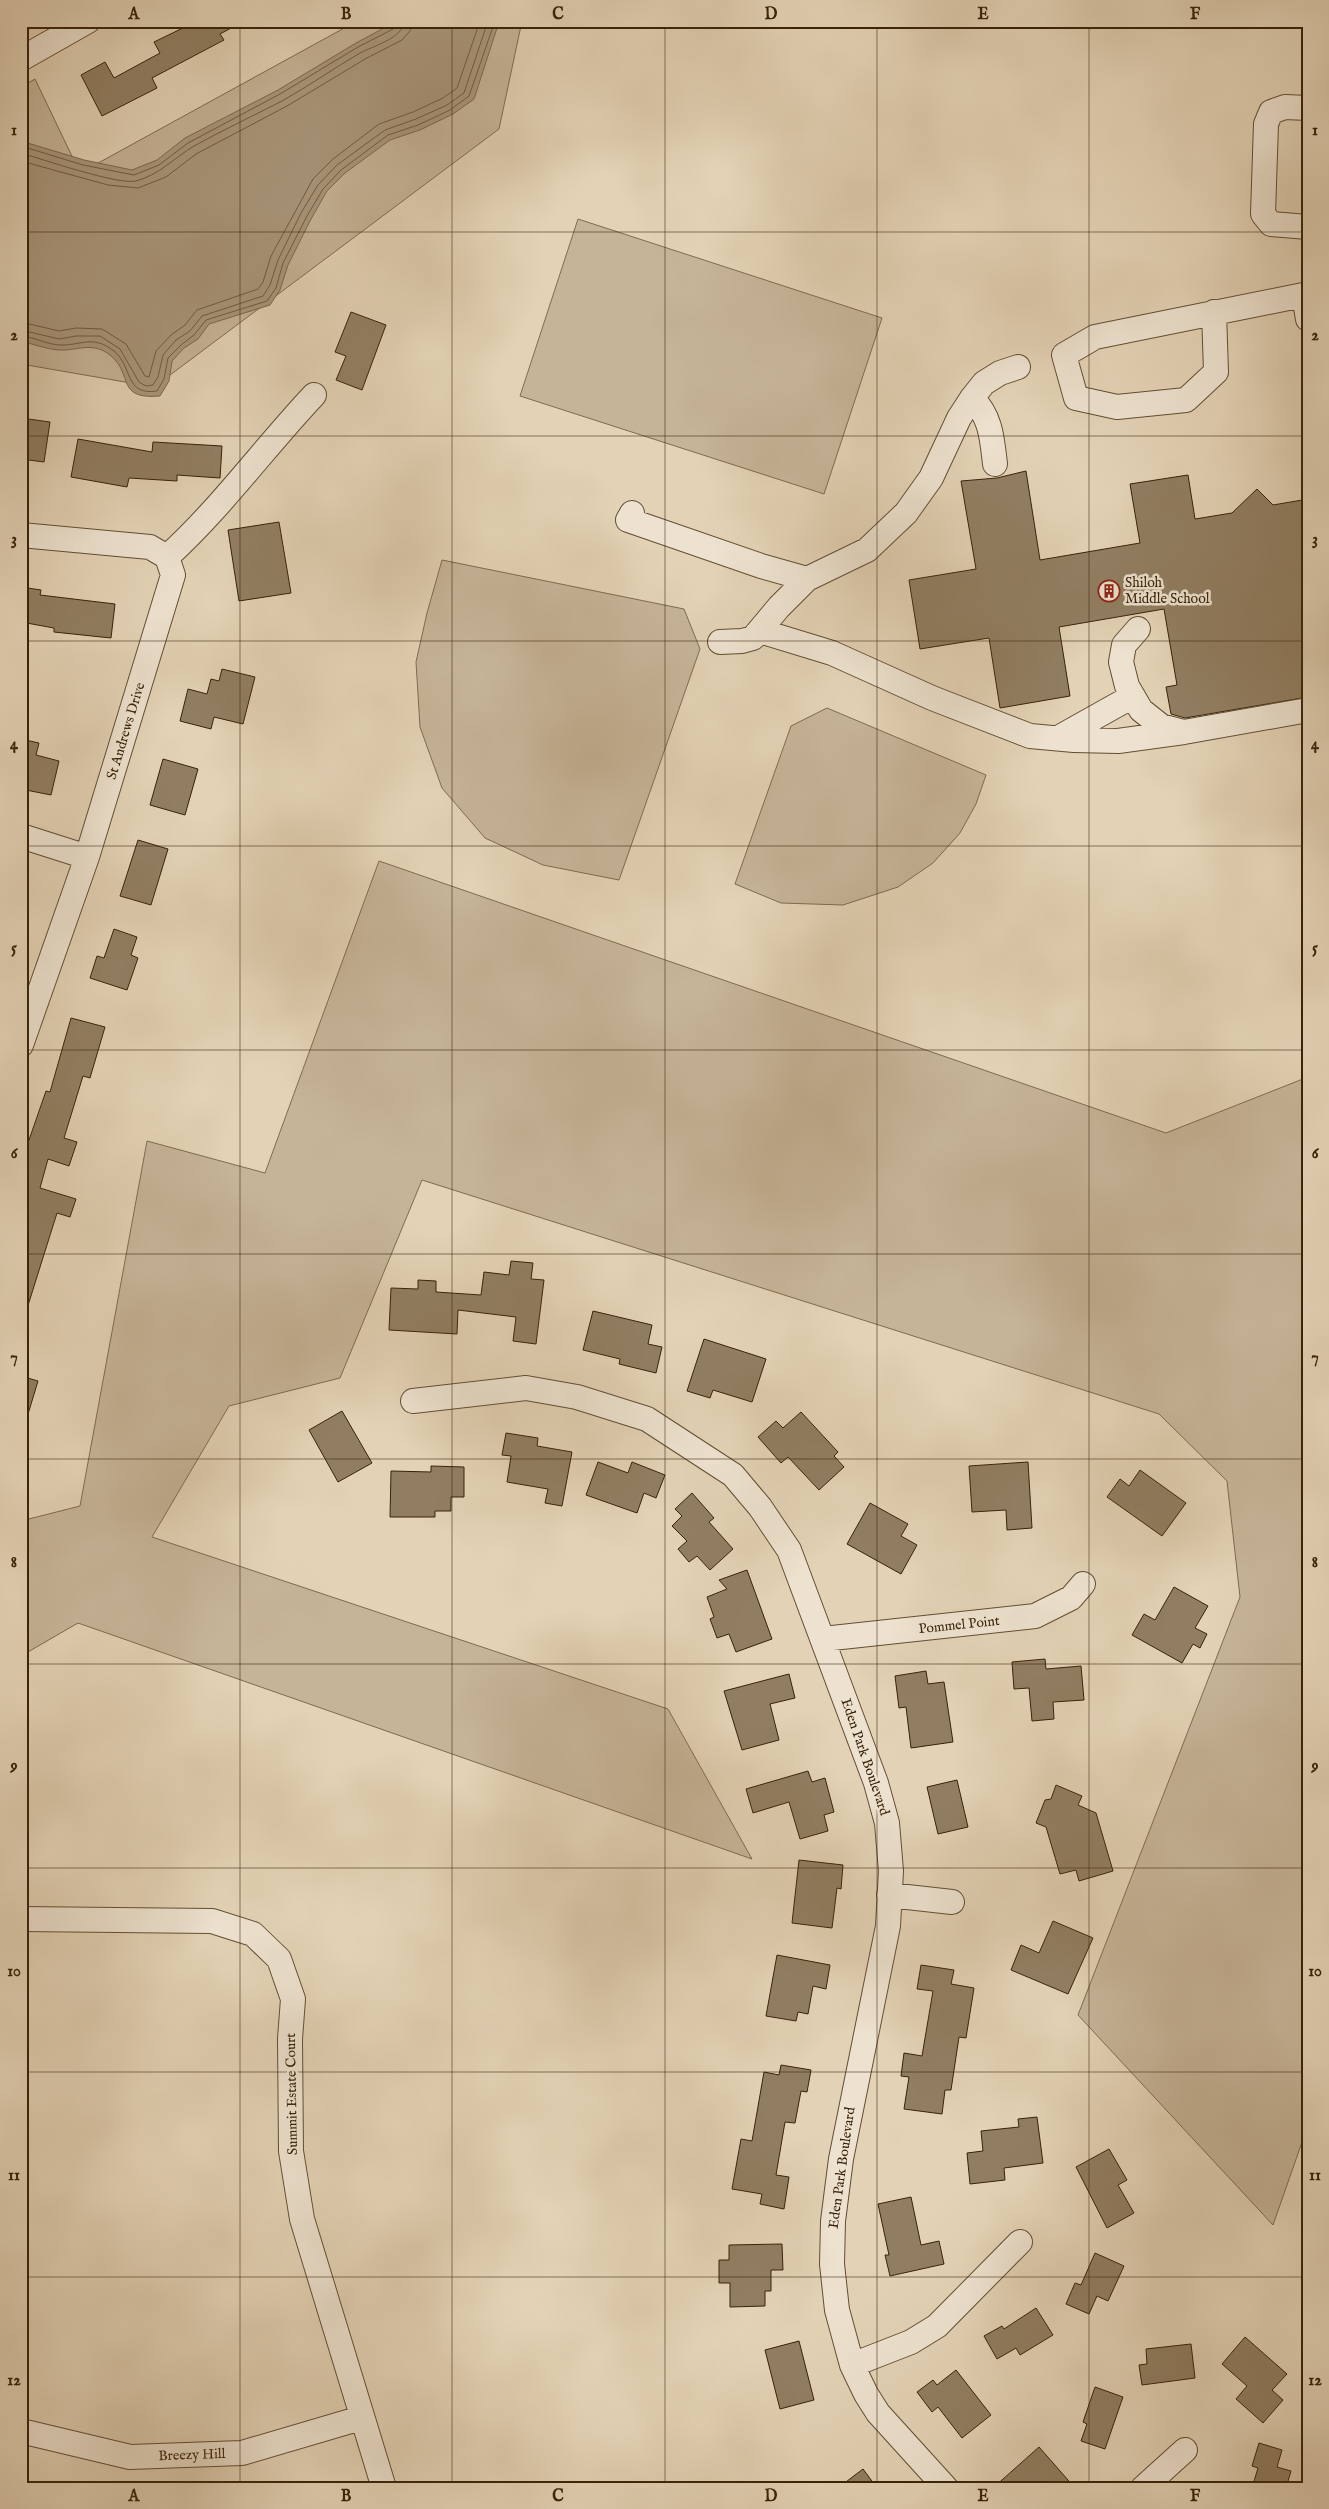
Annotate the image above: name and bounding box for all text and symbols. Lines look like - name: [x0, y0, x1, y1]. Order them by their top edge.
- text: A: [128, 5, 141, 25]
- text: B: [341, 5, 352, 25]
- text: C: [552, 5, 564, 25]
- text: D: [765, 5, 778, 25]
- text: E: [977, 5, 989, 25]
- text: F: [1190, 5, 1201, 25]
- text: 1: [11, 121, 17, 141]
- text: 1: [1312, 121, 1318, 141]
- text: 2: [10, 326, 18, 346]
- text: 2: [1311, 326, 1319, 346]
- text: 3: [11, 530, 17, 550]
- text: 3: [1312, 530, 1318, 550]
- place label: Shiloh Middle School: [1125, 574, 1210, 608]
- building icon: Shiloh Middle School: [1097, 579, 1121, 603]
- street label: St Andrews Drive: [103, 680, 150, 782]
- text: 4: [10, 735, 19, 755]
- text: 4: [1311, 735, 1320, 755]
- text: 5: [11, 939, 17, 959]
- text: 5: [1312, 939, 1318, 959]
- text: 6: [11, 1144, 19, 1164]
- text: 6: [1312, 1144, 1320, 1164]
- text: 7: [10, 1348, 18, 1368]
- text: 7: [1311, 1348, 1319, 1368]
- text: 8: [11, 1553, 17, 1573]
- text: 8: [1312, 1553, 1318, 1573]
- street label: Pommel Point: [918, 1612, 1001, 1638]
- street label: Eden Park Boulevard: [836, 1696, 894, 1819]
- text: 9: [10, 1757, 18, 1777]
- text: 9: [1311, 1757, 1319, 1777]
- text: 10: [7, 1962, 21, 1982]
- text: 10: [1308, 1962, 1322, 1982]
- street label: Summit Estate Court: [282, 2033, 302, 2155]
- street label: Eden Park Boulevard: [825, 2105, 860, 2230]
- text: 11: [8, 2166, 20, 2186]
- text: 11: [1309, 2166, 1321, 2186]
- text: 12: [7, 2371, 21, 2391]
- text: 12: [1308, 2371, 1322, 2391]
- street label: Breezy Hill: [158, 2445, 226, 2465]
- text: A: [128, 2487, 141, 2507]
- text: B: [341, 2487, 352, 2507]
- text: C: [552, 2487, 564, 2507]
- text: D: [765, 2487, 778, 2507]
- text: E: [977, 2487, 989, 2507]
- text: F: [1190, 2487, 1201, 2507]

